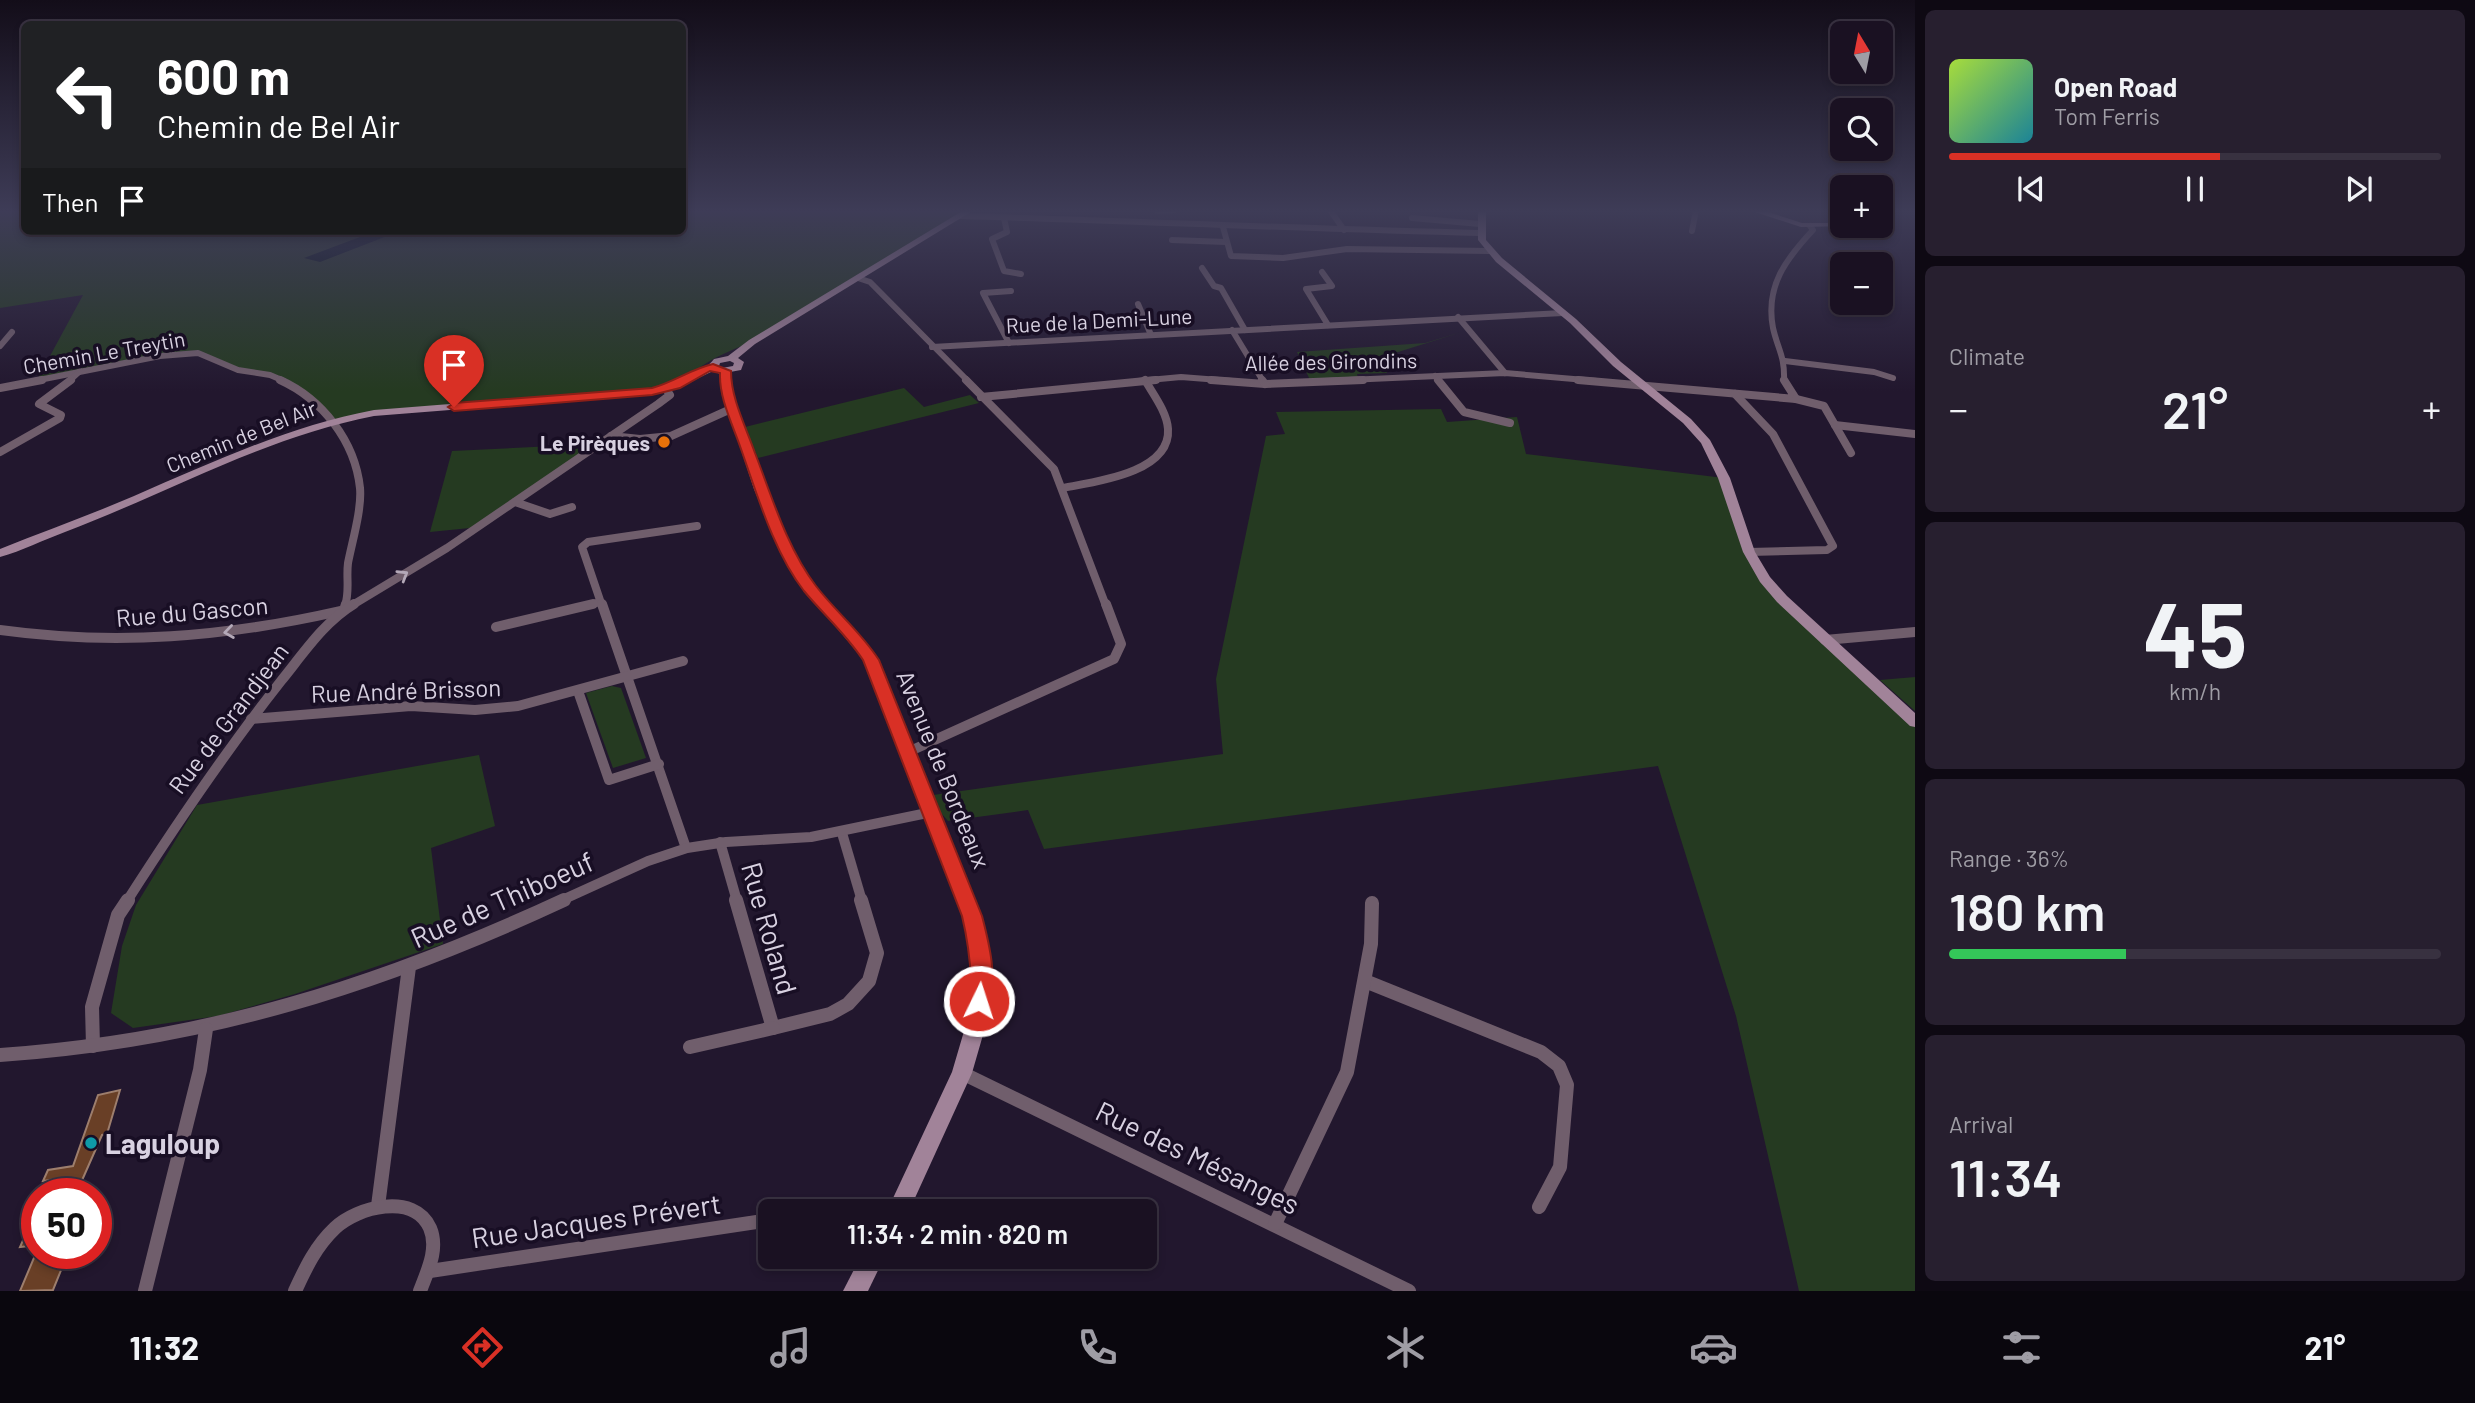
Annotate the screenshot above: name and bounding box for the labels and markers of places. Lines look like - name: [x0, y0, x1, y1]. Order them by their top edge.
- pin: [424, 335, 484, 407]
- place label: Le Pirèques: [540, 430, 650, 455]
- marker: Le Pirèques: [656, 434, 672, 450]
- place label: Laguloup: [105, 1126, 220, 1160]
- marker: Laguloup: [83, 1135, 99, 1151]

